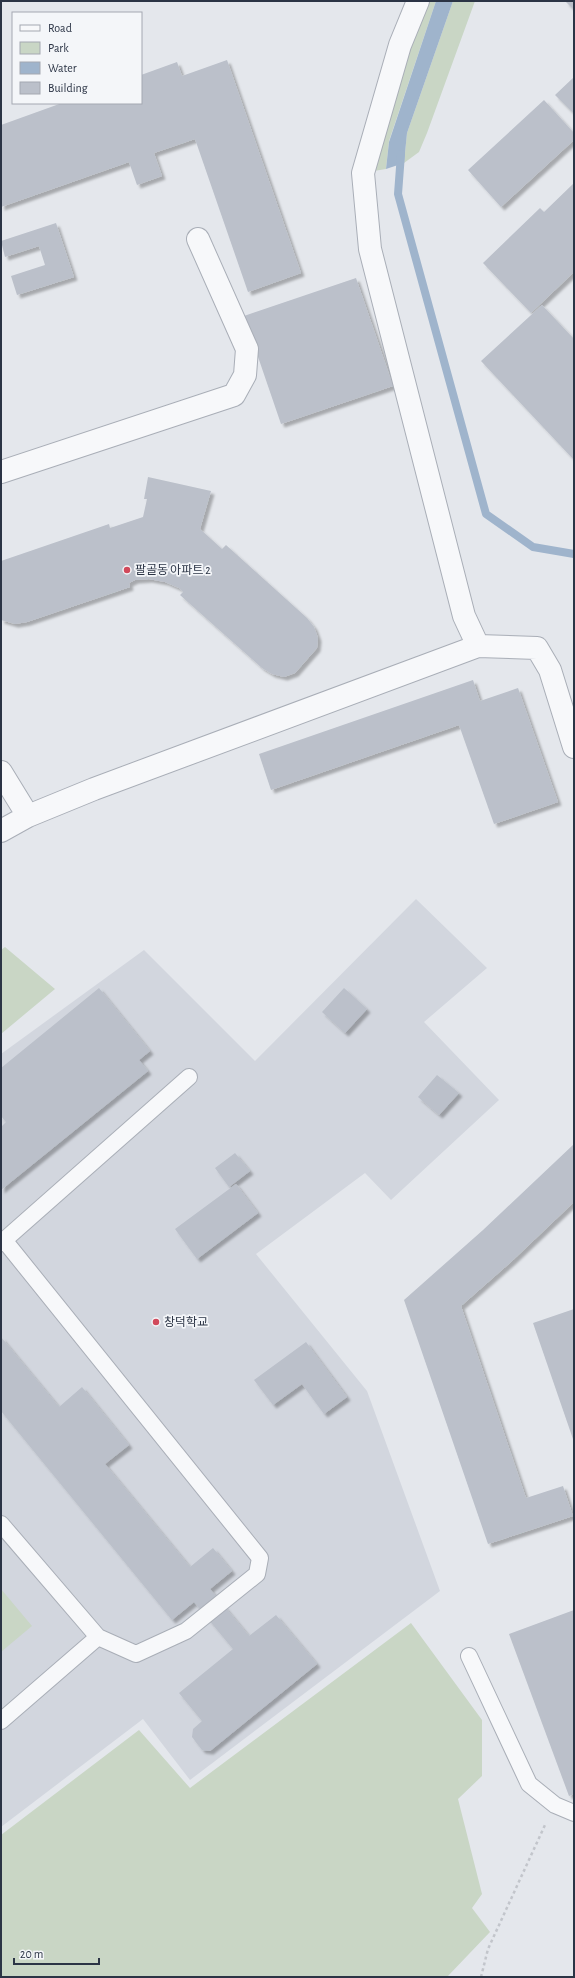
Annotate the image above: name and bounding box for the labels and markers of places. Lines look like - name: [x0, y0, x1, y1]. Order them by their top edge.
- place label: 팔골동 아파트 2: [135, 564, 211, 576]
- marker: 팔골동 아파트 2: [122, 565, 132, 575]
- place label: 창덕학교: [164, 1315, 208, 1328]
- marker: 창덕학교: [151, 1317, 161, 1327]

